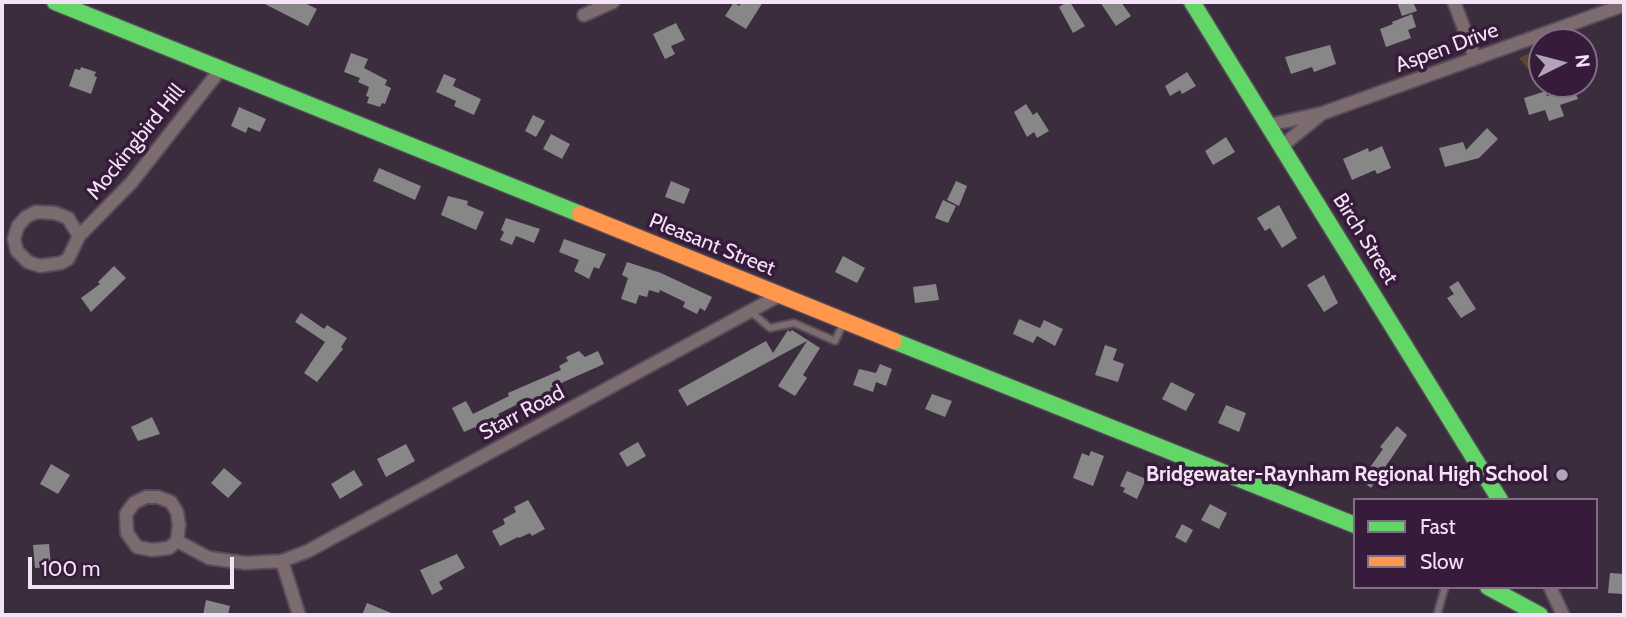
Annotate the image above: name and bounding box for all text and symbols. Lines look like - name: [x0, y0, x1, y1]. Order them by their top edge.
- street label: Aspen Drive: [1392, 18, 1502, 78]
- north arrow: [1528, 28, 1598, 98]
- text: N: [1570, 53, 1595, 69]
- street label: Mockingbird Hill: [82, 79, 190, 205]
- street label: Birch Street: [1327, 189, 1403, 289]
- street label: Pleasant Street: [645, 208, 779, 282]
- street label: Starr Road: [475, 380, 569, 446]
- place label: Bridgewater-Raynham Regional High School: [1146, 462, 1548, 488]
- marker: Bridgewater-Raynham Regional High School: [1554, 467, 1570, 483]
- legend: [1353, 498, 1598, 589]
- text: Fast: [1420, 514, 1456, 539]
- scale bar: [32, 544, 238, 588]
- text: Slow: [1420, 549, 1464, 574]
- text: 100 m: [41, 556, 100, 581]

